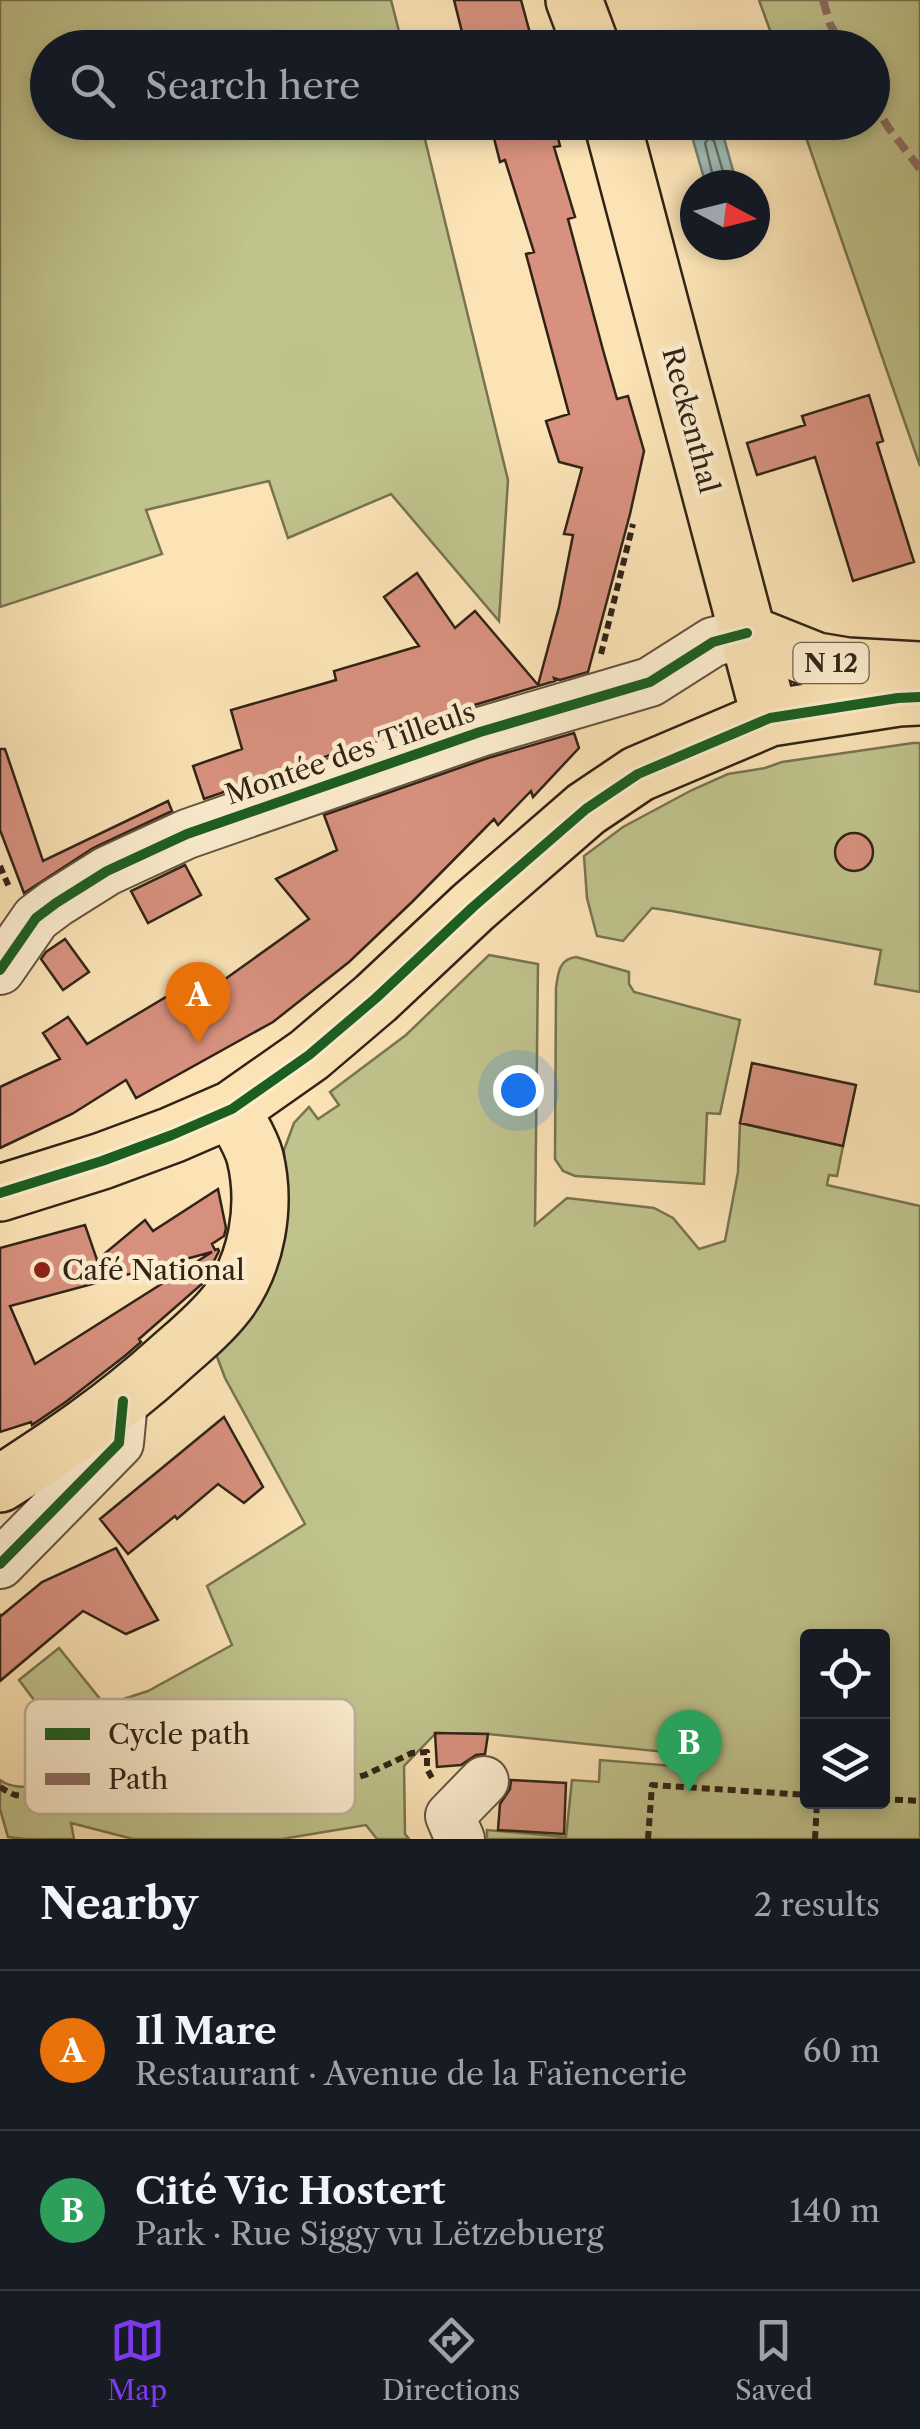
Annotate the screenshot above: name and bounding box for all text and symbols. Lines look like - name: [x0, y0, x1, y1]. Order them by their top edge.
- search box: [30, 30, 890, 140]
- icon: search: [65, 58, 120, 113]
- text: Search here: [145, 62, 360, 109]
- north arrow: [680, 170, 770, 260]
- street label: Reckenthal: [655, 343, 727, 497]
- road number: N 12: [794, 643, 868, 683]
- street label: Montée des Tilleuls: [221, 694, 479, 812]
- pin: A: [166, 962, 230, 1044]
- your location: [493, 1065, 544, 1116]
- place label: Café National: [62, 1253, 245, 1287]
- marker: Café National: [31, 1259, 53, 1281]
- map controls: [800, 1629, 890, 1809]
- button: locate: [800, 1629, 890, 1719]
- legend: [25, 1699, 355, 1814]
- pin: B: [656, 1710, 722, 1792]
- text: Cycle path: [108, 1717, 250, 1751]
- button: layers: [800, 1719, 890, 1809]
- text: Path: [108, 1762, 168, 1796]
- text: Nearby: [40, 1878, 198, 1930]
- text: 2 results: [754, 1885, 880, 1924]
- text: Il Mare: [135, 2007, 277, 2054]
- text: A: [60, 2031, 85, 2070]
- text: 60 m: [803, 2031, 880, 2070]
- text: Restaurant · Avenue de la Faïencerie: [135, 2054, 687, 2093]
- text: Cité Vic Hostert: [135, 2167, 445, 2214]
- text: B: [61, 2191, 84, 2230]
- text: 140 m: [789, 2191, 880, 2230]
- text: Park · Rue Siggy vu Lëtzebuerg: [135, 2214, 604, 2253]
- tab: Map: [107, 2313, 167, 2407]
- tab: Directions: [382, 2313, 520, 2407]
- tab: Saved: [735, 2313, 813, 2407]

